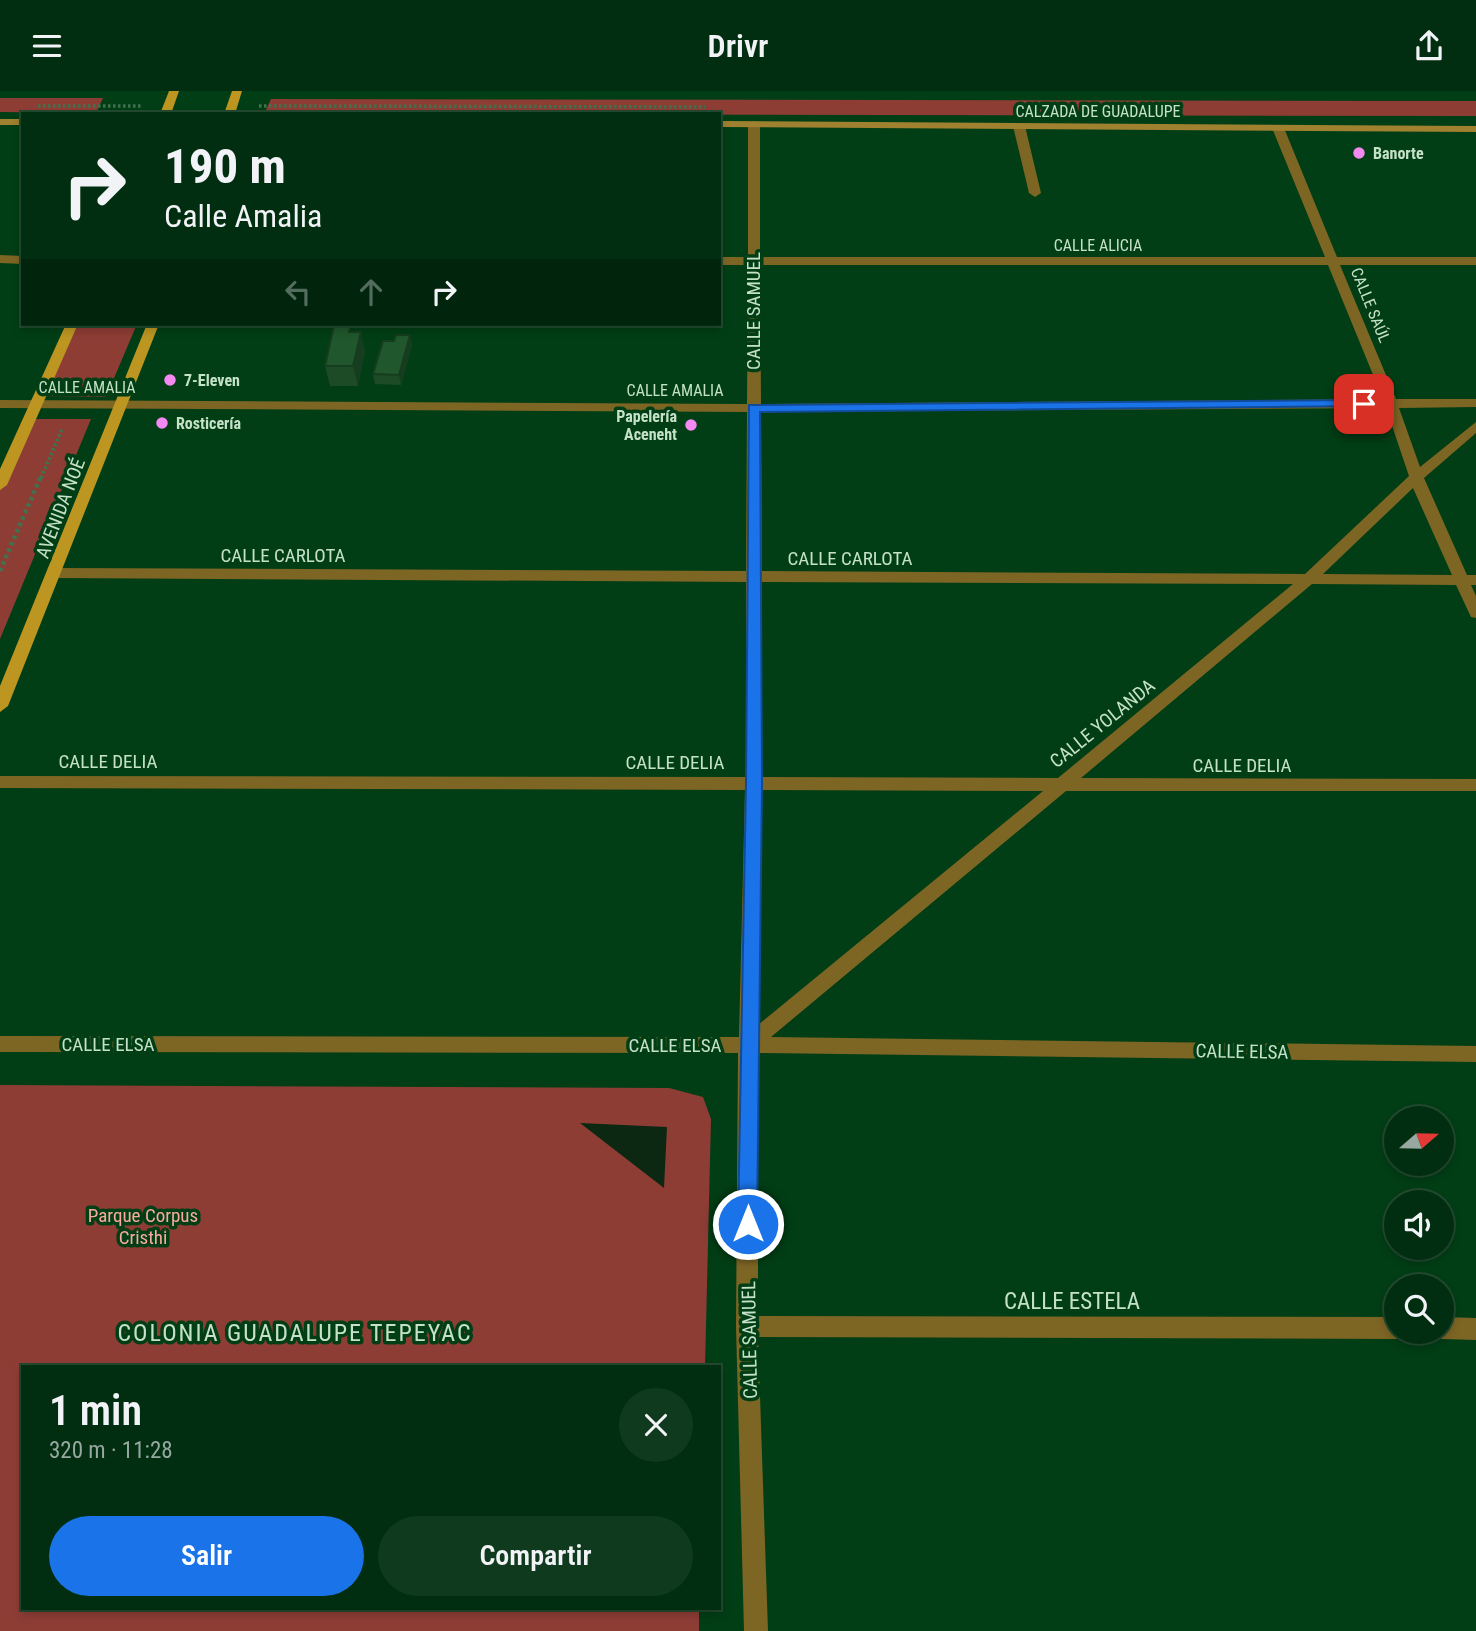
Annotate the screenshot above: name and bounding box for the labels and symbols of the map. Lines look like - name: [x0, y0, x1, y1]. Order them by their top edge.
- street label: CALZADA DE GUADALUPE: [1016, 102, 1181, 121]
- place label: Banorte: [1373, 144, 1424, 163]
- marker: Banorte: [1351, 145, 1367, 161]
- street label: CALLE ALICIA: [1054, 236, 1142, 255]
- street label: CALLE SAMUEL: [742, 252, 765, 370]
- street label: CALLE SAÚL: [1347, 265, 1394, 346]
- place label: 7-Eleven: [184, 371, 240, 390]
- marker: 7-Eleven: [162, 372, 178, 388]
- pin: [1334, 374, 1394, 434]
- street label: CALLE AMALIA: [39, 378, 135, 397]
- street label: CALLE AMALIA: [627, 381, 723, 400]
- place label: Papelería Aceneht: [616, 407, 677, 444]
- place label: Rosticería: [176, 414, 242, 433]
- marker: Rosticería: [154, 415, 170, 431]
- marker: Papelería Aceneht: [683, 417, 699, 433]
- street label: AVENIDA NOÉ: [31, 455, 90, 561]
- street label: CALLE CARLOTA: [220, 544, 346, 567]
- street label: CALLE CARLOTA: [787, 547, 913, 570]
- street label: CALLE YOLANDA: [1045, 674, 1159, 773]
- street label: CALLE DELIA: [59, 750, 157, 773]
- street label: CALLE DELIA: [626, 751, 724, 774]
- street label: CALLE DELIA: [1193, 754, 1291, 777]
- street label: CALLE ELSA: [62, 1033, 154, 1056]
- street label: CALLE ELSA: [629, 1034, 721, 1057]
- street label: CALLE ELSA: [1195, 1039, 1289, 1064]
- north arrow: [1384, 1106, 1454, 1176]
- position arrow: [711, 1187, 785, 1261]
- park label: Parque Corpus Cristhi: [88, 1204, 198, 1249]
- street label: CALLE SAMUEL: [737, 1281, 762, 1399]
- street label: CALLE ESTELA: [1004, 1288, 1140, 1315]
- district label: COLONIA GUADALUPE TEPEYAC: [117, 1319, 473, 1347]

